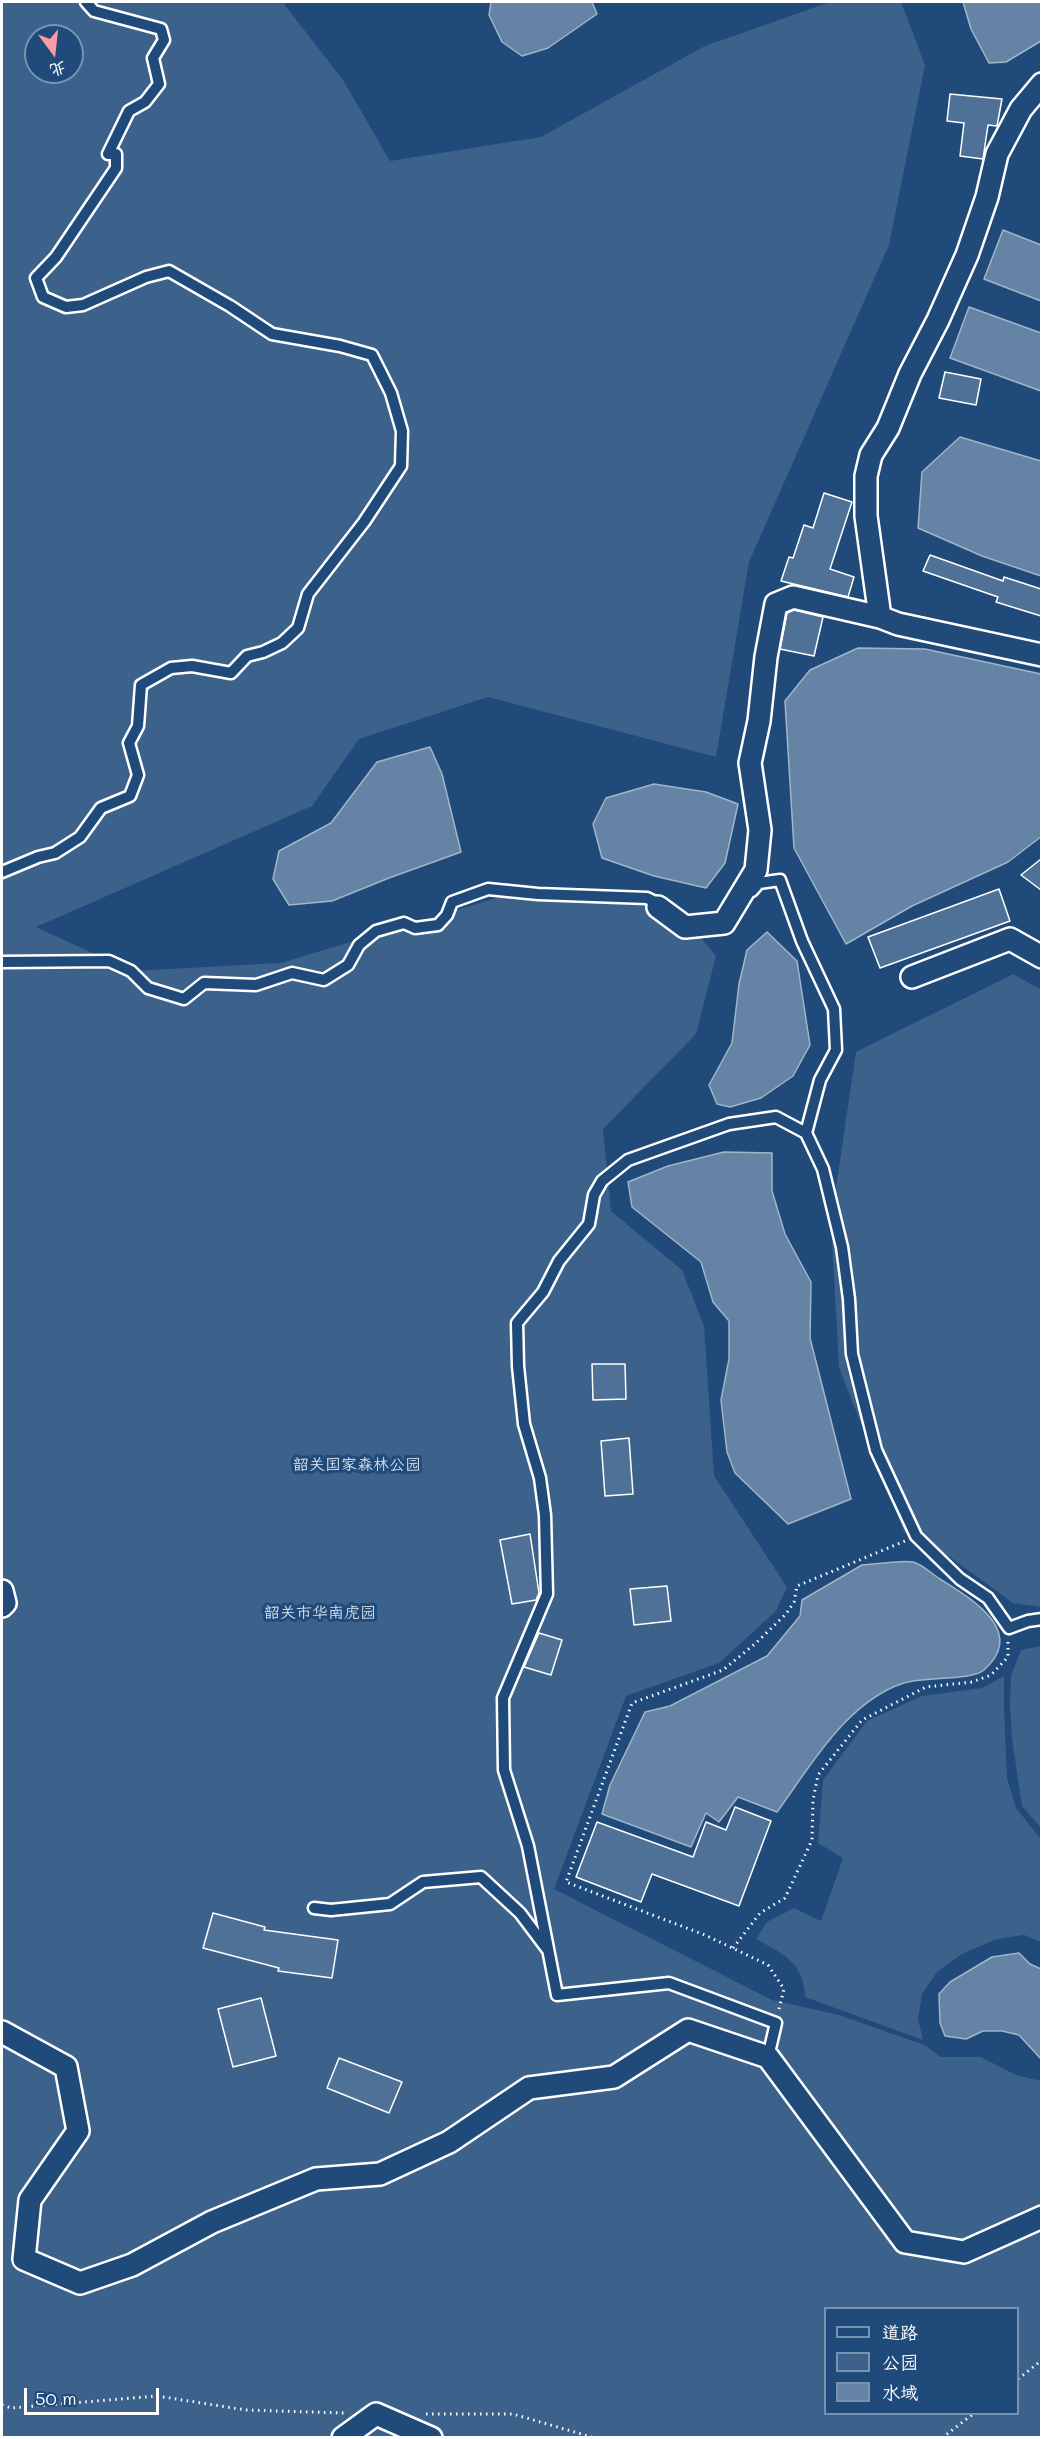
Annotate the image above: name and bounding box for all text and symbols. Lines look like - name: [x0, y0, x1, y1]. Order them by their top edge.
- north arrow: [24, 24, 84, 84]
- text: 北: [48, 58, 69, 82]
- park label: 韶关国家森林公园: [293, 1455, 421, 1475]
- park label: 韶关市华南虎园: [264, 1603, 376, 1623]
- legend: [824, 2307, 1019, 2415]
- text: 道路: [882, 2320, 918, 2344]
- text: 公园: [882, 2350, 918, 2374]
- scale bar: [27, 2376, 162, 2414]
- text: 水域: [882, 2380, 918, 2404]
- text: 50 m: [35, 2386, 77, 2410]

